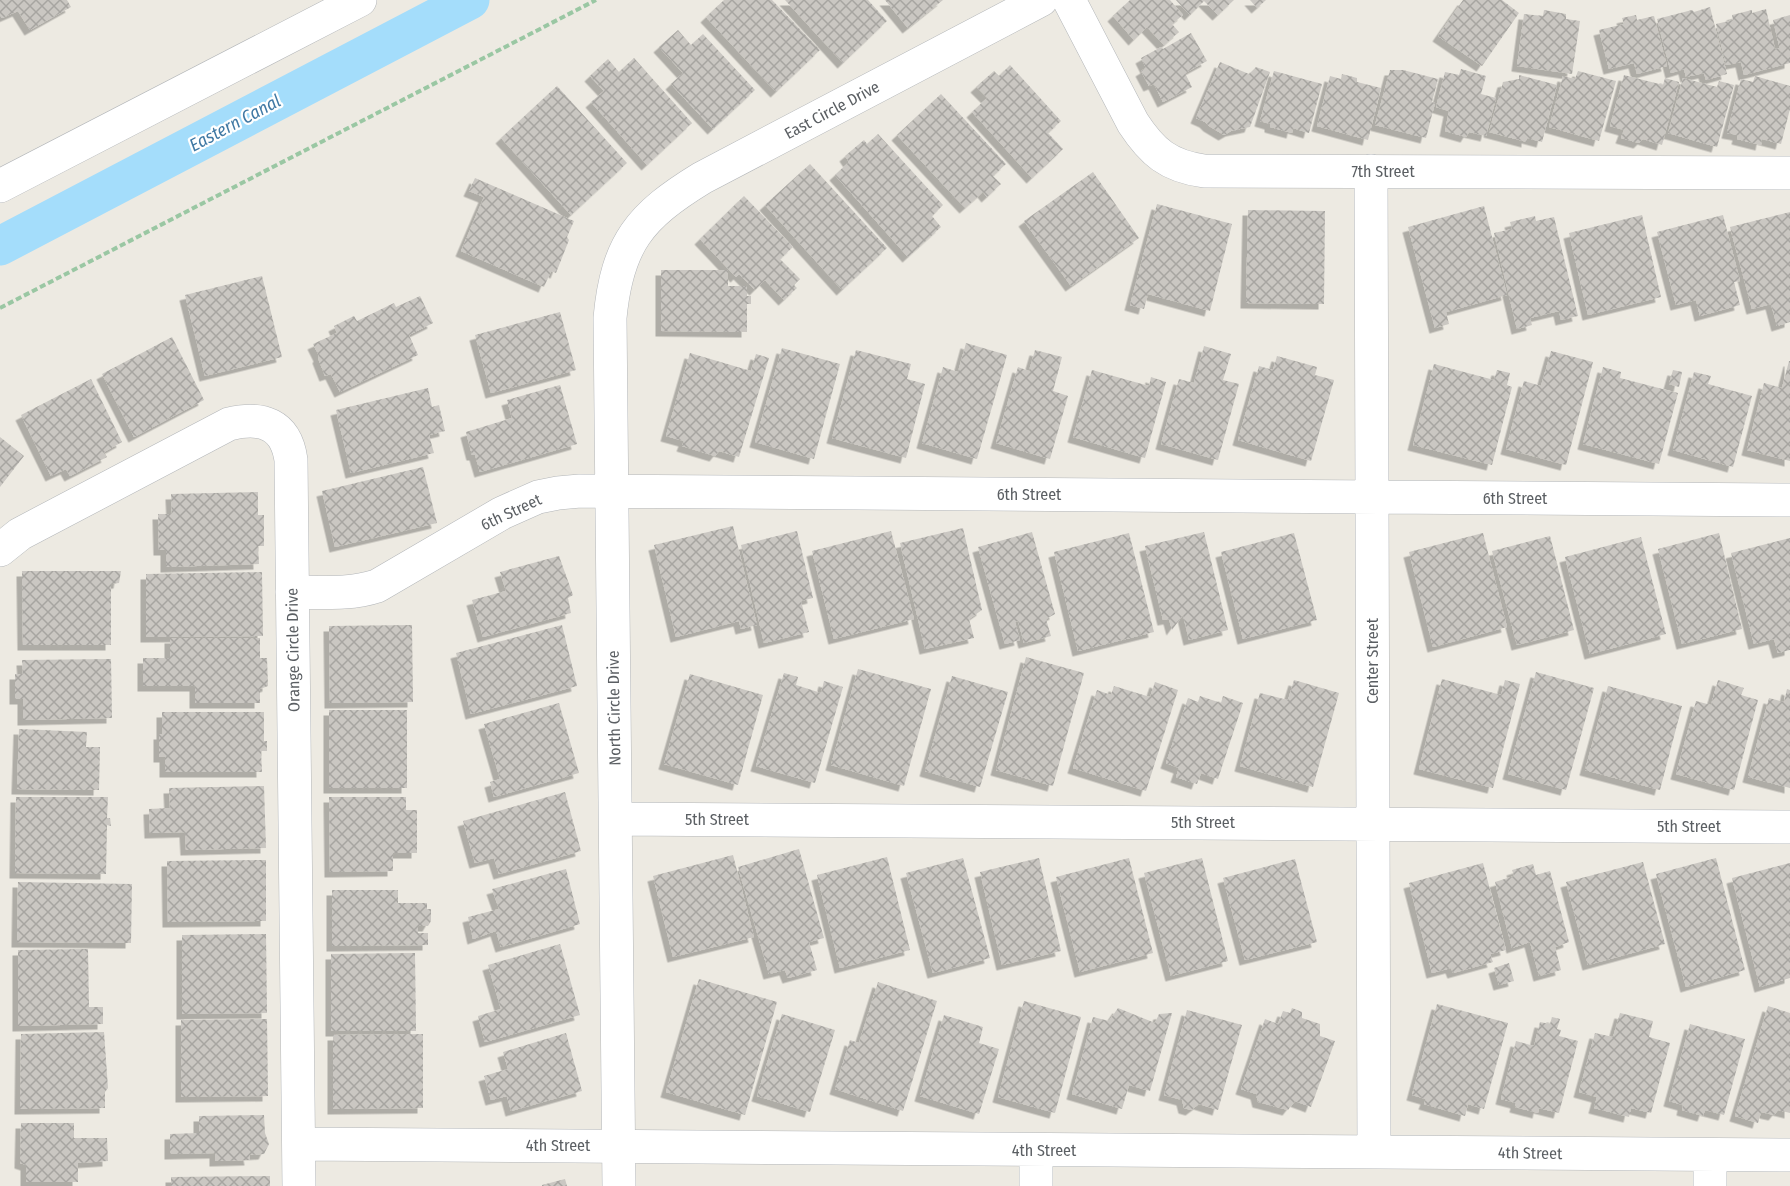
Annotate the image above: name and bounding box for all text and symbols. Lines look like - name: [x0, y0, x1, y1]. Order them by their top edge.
- street label: East Circle Drive: [781, 77, 883, 143]
- water label: Eastern Canal: [185, 90, 285, 156]
- street label: 7th Street: [1351, 162, 1415, 181]
- street label: 6th Street: [997, 485, 1062, 504]
- street label: 6th Street: [478, 489, 545, 534]
- street label: 6th Street: [1483, 489, 1548, 508]
- street label: Orange Circle Drive: [282, 588, 304, 712]
- street label: Center Street: [1363, 617, 1382, 704]
- street label: North Circle Drive: [603, 650, 625, 766]
- street label: 5th Street: [685, 810, 750, 829]
- street label: 5th Street: [1171, 813, 1236, 832]
- street label: 5th Street: [1657, 817, 1722, 836]
- street label: 4th Street: [526, 1136, 591, 1155]
- street label: 4th Street: [1012, 1141, 1077, 1160]
- street label: 4th Street: [1498, 1143, 1563, 1163]

